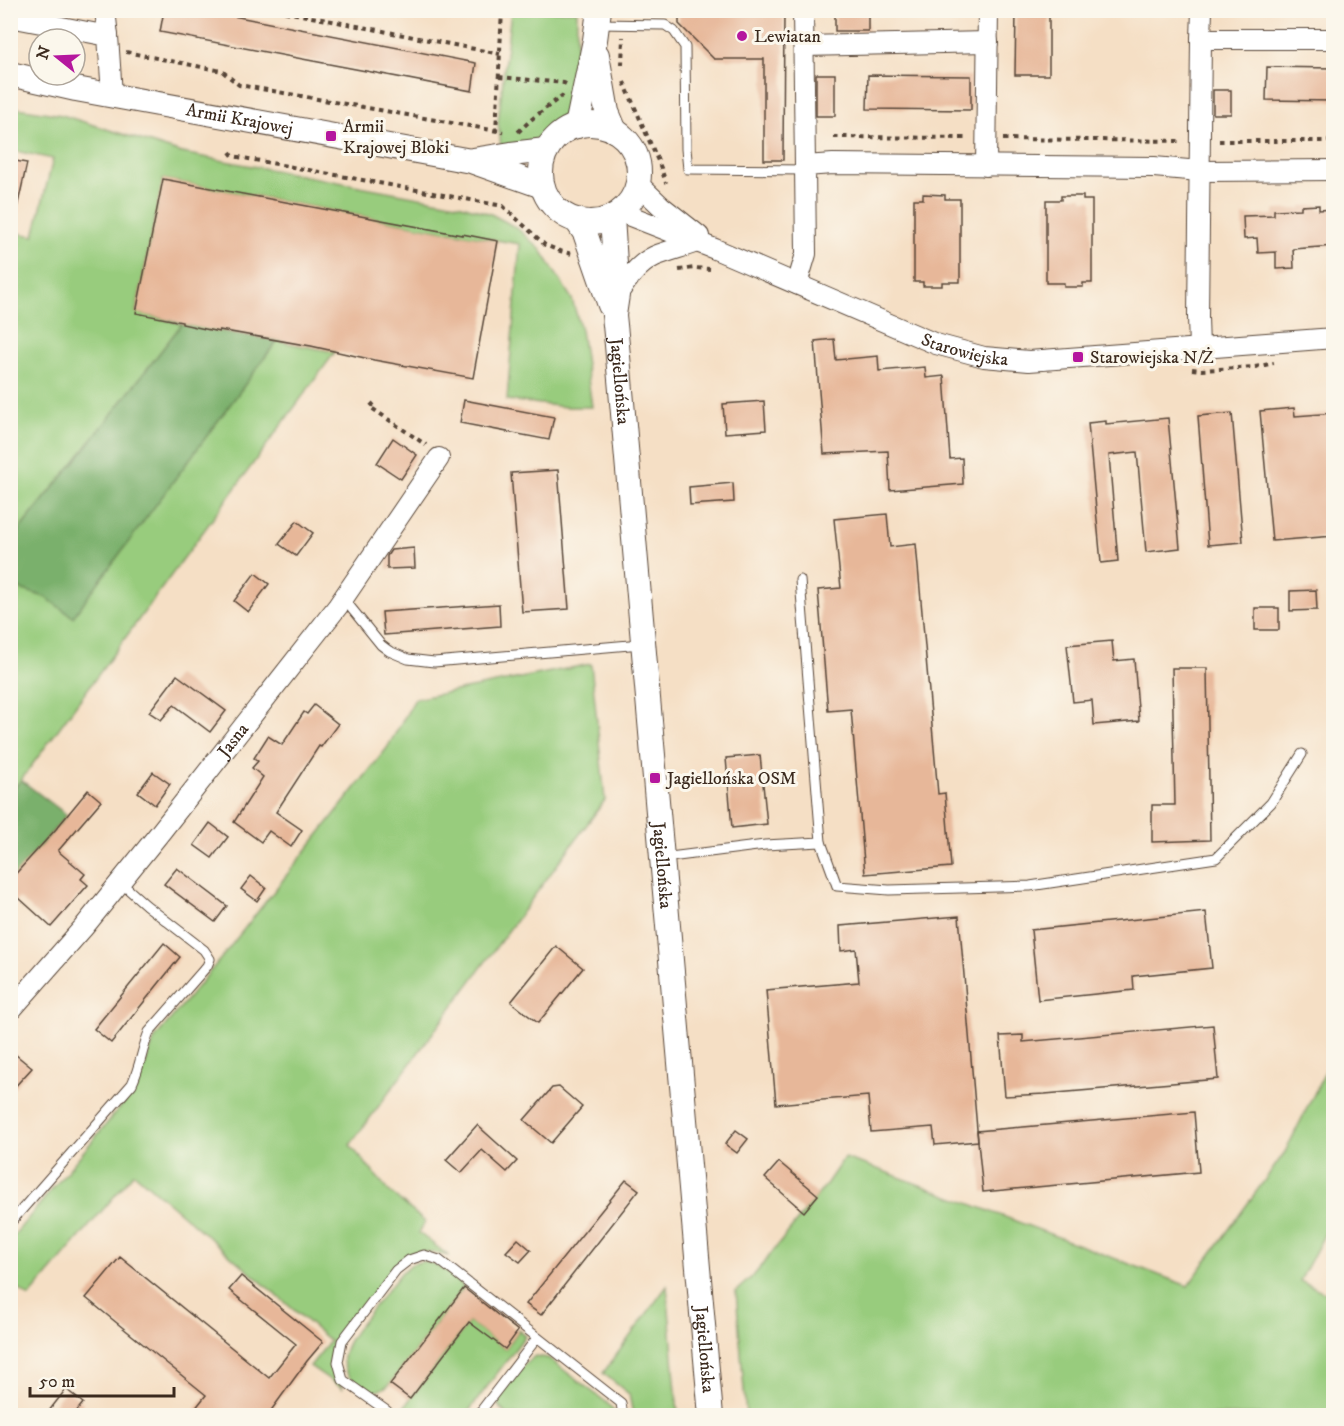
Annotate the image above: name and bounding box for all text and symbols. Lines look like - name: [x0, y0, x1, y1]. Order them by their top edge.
- place label: Lewiatan: [754, 26, 822, 48]
- north arrow: [27, 27, 87, 87]
- marker: Lewiatan: [735, 29, 749, 43]
- text: N: [32, 43, 55, 62]
- street label: Armii Krajowej: [184, 99, 295, 140]
- place label: Armii Krajowej Bloki: [343, 116, 449, 159]
- marker: Armii Krajowej Bloki: [324, 129, 338, 143]
- street label: Starowiejska: [918, 329, 1009, 371]
- street label: Jagiellońska: [604, 335, 634, 426]
- place label: Starowiejska N/Ż: [1090, 347, 1214, 369]
- marker: Starowiejska N/Ż: [1071, 350, 1085, 364]
- street label: Jasna: [212, 719, 254, 764]
- place label: Jagiellońska OSM: [665, 768, 796, 790]
- marker: Jagiellońska OSM: [648, 771, 662, 785]
- street label: Jagiellońska: [647, 819, 676, 910]
- street label: Jagiellońska: [689, 1303, 719, 1394]
- scale bar: [30, 1360, 174, 1398]
- text: 50 m: [39, 1371, 75, 1393]

